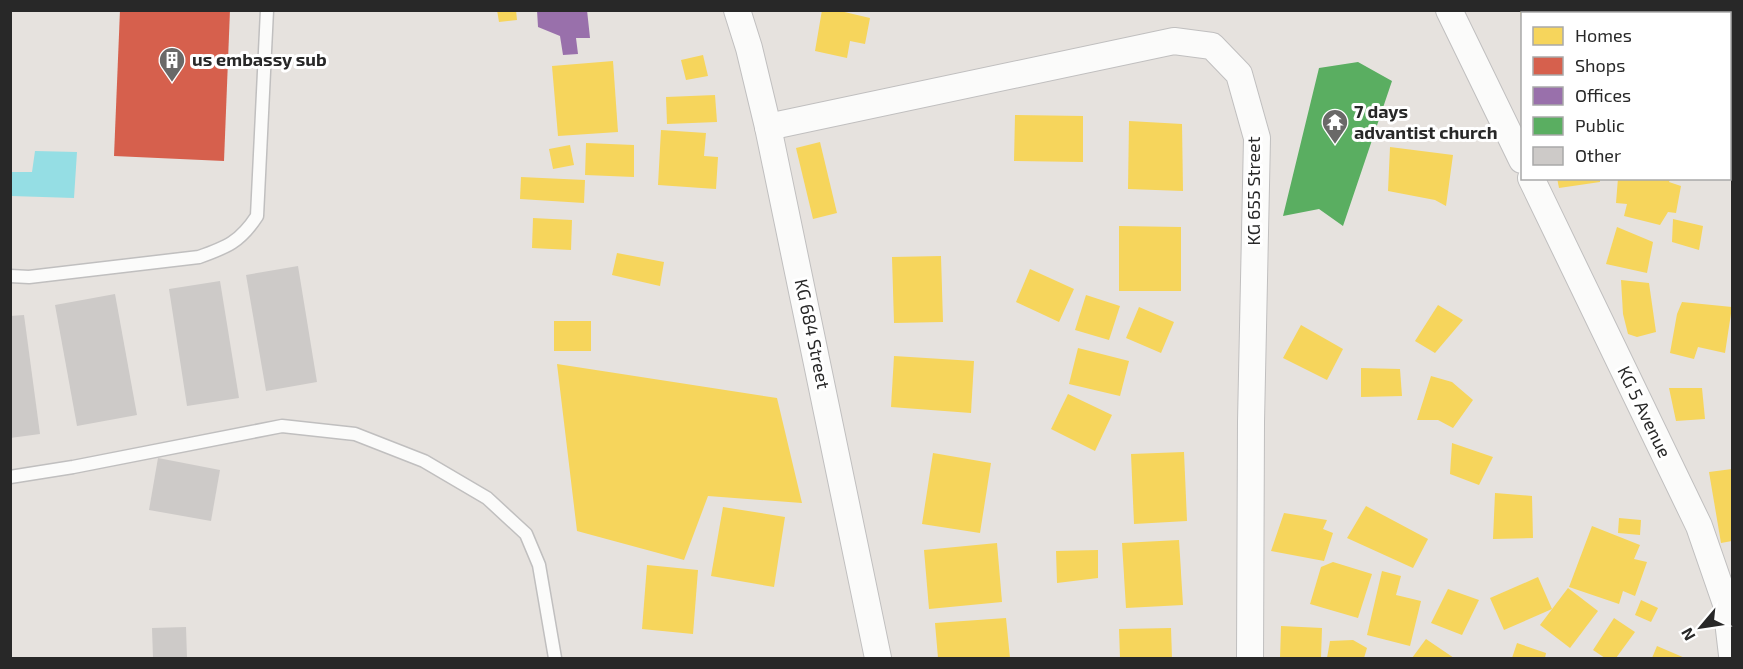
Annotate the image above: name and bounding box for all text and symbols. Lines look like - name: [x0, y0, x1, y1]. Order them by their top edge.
- legend: [1521, 12, 1731, 180]
- text: Homes: [1575, 24, 1632, 46]
- building icon: us embassy sub: [157, 45, 187, 83]
- place label: us embassy sub: [192, 48, 327, 70]
- text: Shops: [1575, 54, 1625, 76]
- text: Offices: [1575, 84, 1631, 106]
- place label: 7 days advantist church: [1354, 100, 1497, 143]
- temple icon: 7 days advantist church: [1320, 107, 1350, 145]
- text: Public: [1575, 114, 1625, 136]
- street label: KG 655 Street: [1242, 136, 1264, 246]
- text: Other: [1575, 144, 1621, 166]
- street label: KG 684 Street: [791, 277, 835, 391]
- street label: KG 5 Avenue: [1613, 362, 1677, 461]
- north arrow: [1671, 597, 1731, 657]
- text: N: [1676, 625, 1699, 644]

